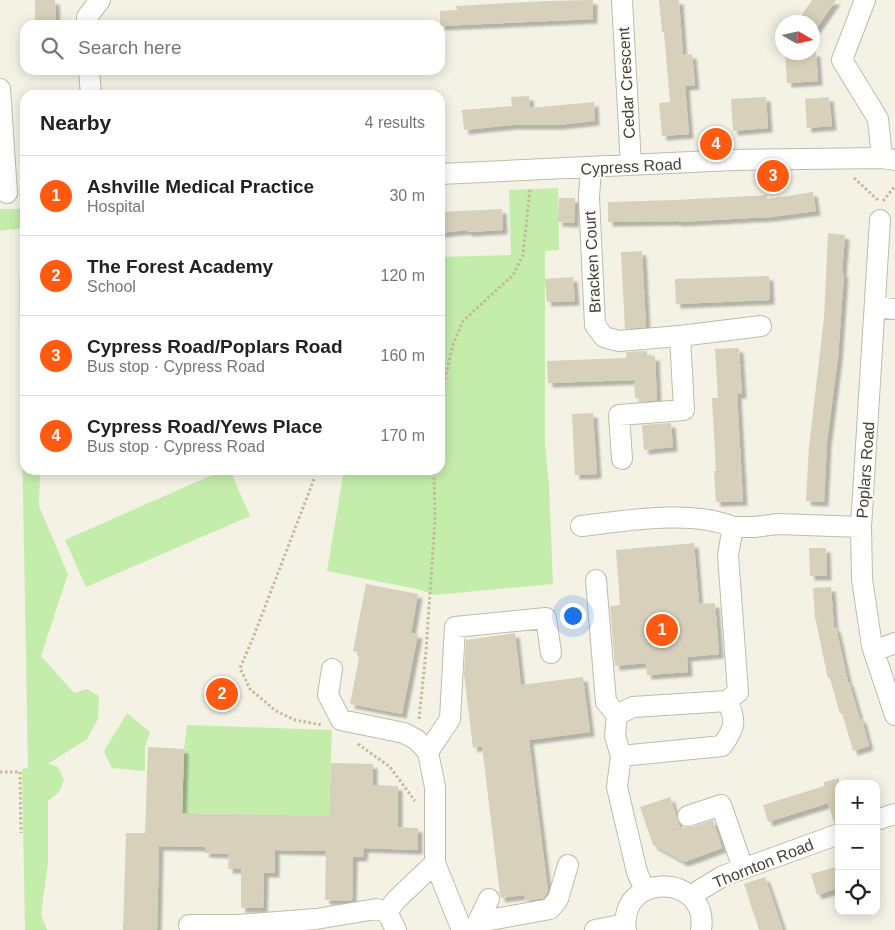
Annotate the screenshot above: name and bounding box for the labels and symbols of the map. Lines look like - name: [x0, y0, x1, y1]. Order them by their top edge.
- north arrow: [775, 15, 820, 60]
- street label: Cedar Crescent: [615, 26, 638, 139]
- pin: 4: [700, 125, 732, 163]
- street label: Cypress Road: [580, 155, 682, 178]
- pin: 3: [757, 157, 789, 195]
- street label: Bracken Court: [581, 210, 604, 313]
- street label: Poplars Road: [854, 421, 877, 519]
- your location: [560, 603, 586, 629]
- pin: 1: [646, 611, 678, 649]
- pin: 2: [206, 675, 238, 713]
- street label: Thornton Road: [711, 836, 816, 891]

